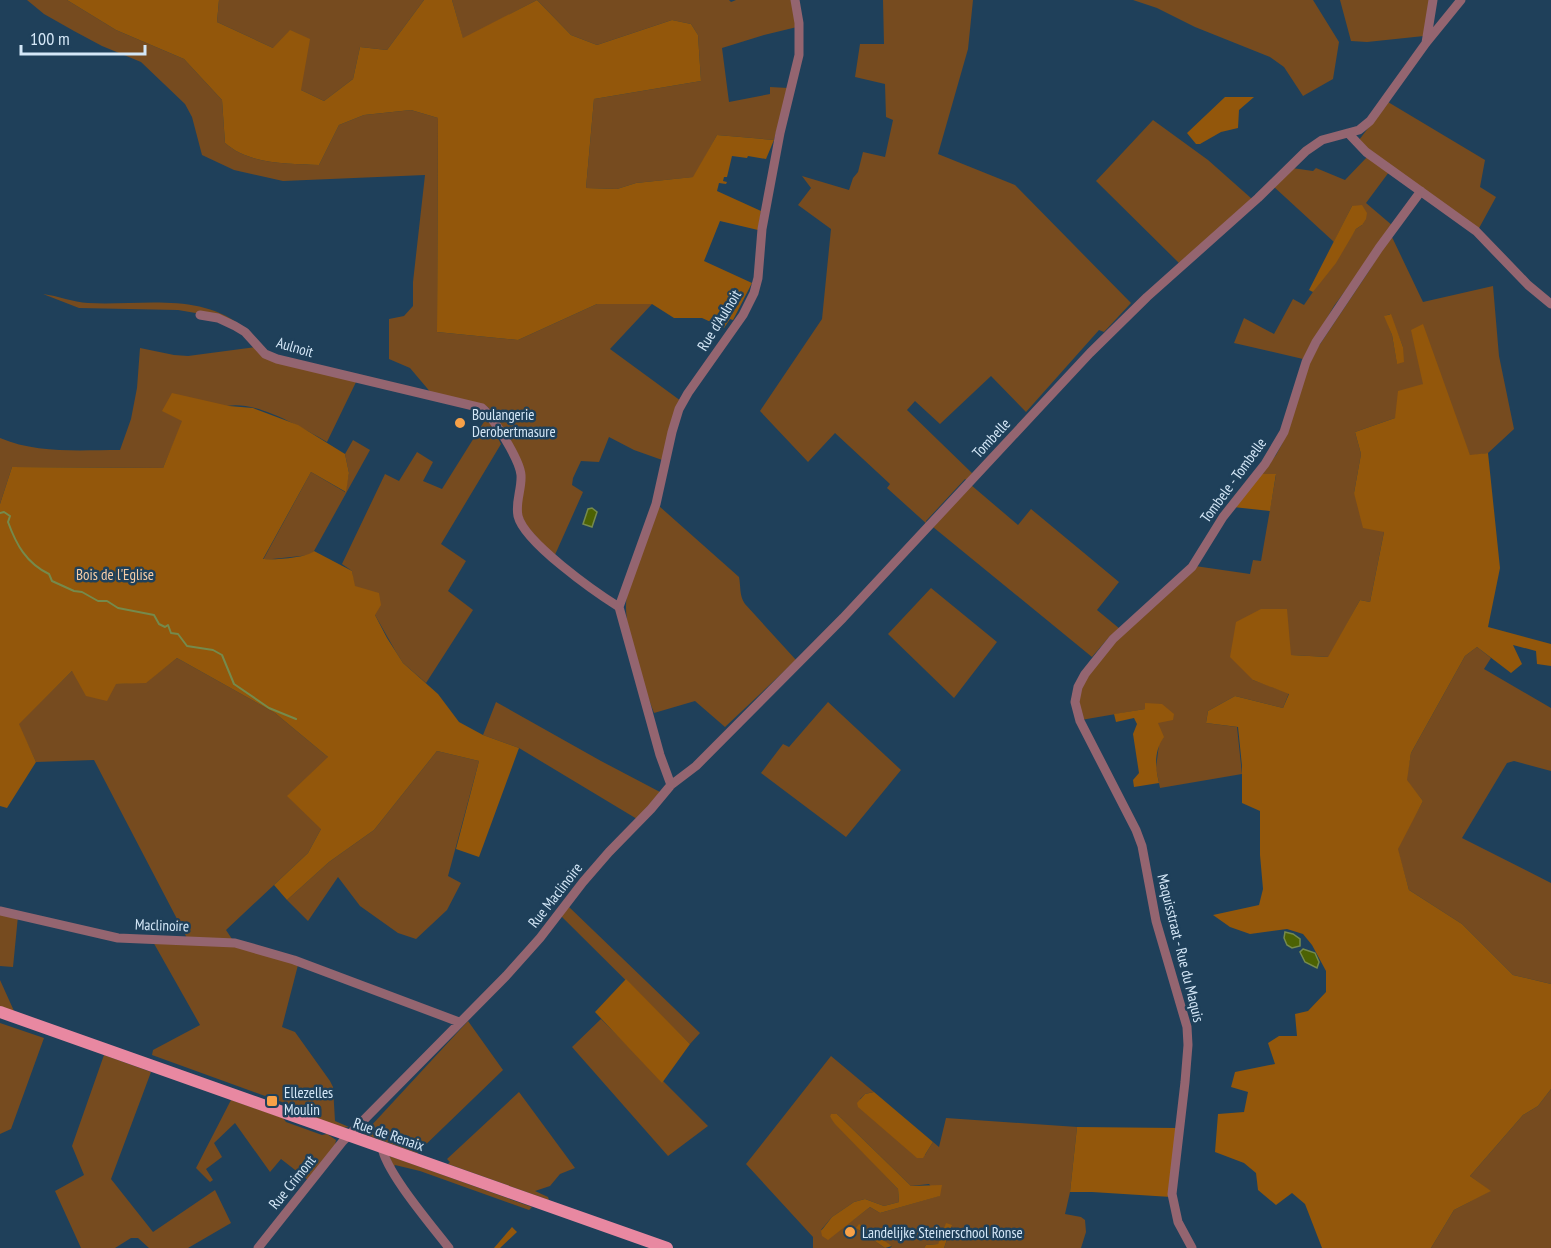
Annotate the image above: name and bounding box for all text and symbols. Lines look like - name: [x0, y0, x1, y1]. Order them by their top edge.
- scale bar: [21, 18, 146, 56]
- text: 100 m: [30, 27, 70, 50]
- street label: Rue d'Aulnoit: [693, 286, 745, 354]
- street label: Aulnoit: [274, 333, 316, 361]
- place label: Boulangerie Derobertmasure: [472, 405, 556, 441]
- street label: Tombelle: [968, 414, 1014, 462]
- marker: Boulangerie Derobertmasure: [453, 416, 467, 430]
- street label: Tombele - Tombelle: [1196, 434, 1270, 526]
- park label: Bois de l'Eglise: [76, 565, 154, 584]
- street label: Rue Maclinoire: [524, 859, 586, 931]
- street label: Maquisstraat - Rue du Maquis: [1153, 872, 1209, 1024]
- street label: Maclinoire: [135, 915, 189, 935]
- place label: Ellezelles Moulin: [284, 1083, 333, 1119]
- marker: Ellezelles Moulin: [265, 1094, 279, 1108]
- street label: Rue de Renaix: [351, 1113, 427, 1155]
- street label: Rue Crimont: [264, 1151, 320, 1213]
- place label: Landelijke Steinerschool Ronse: [862, 1223, 1023, 1242]
- marker: Landelijke Steinerschool Ronse: [843, 1225, 857, 1239]

